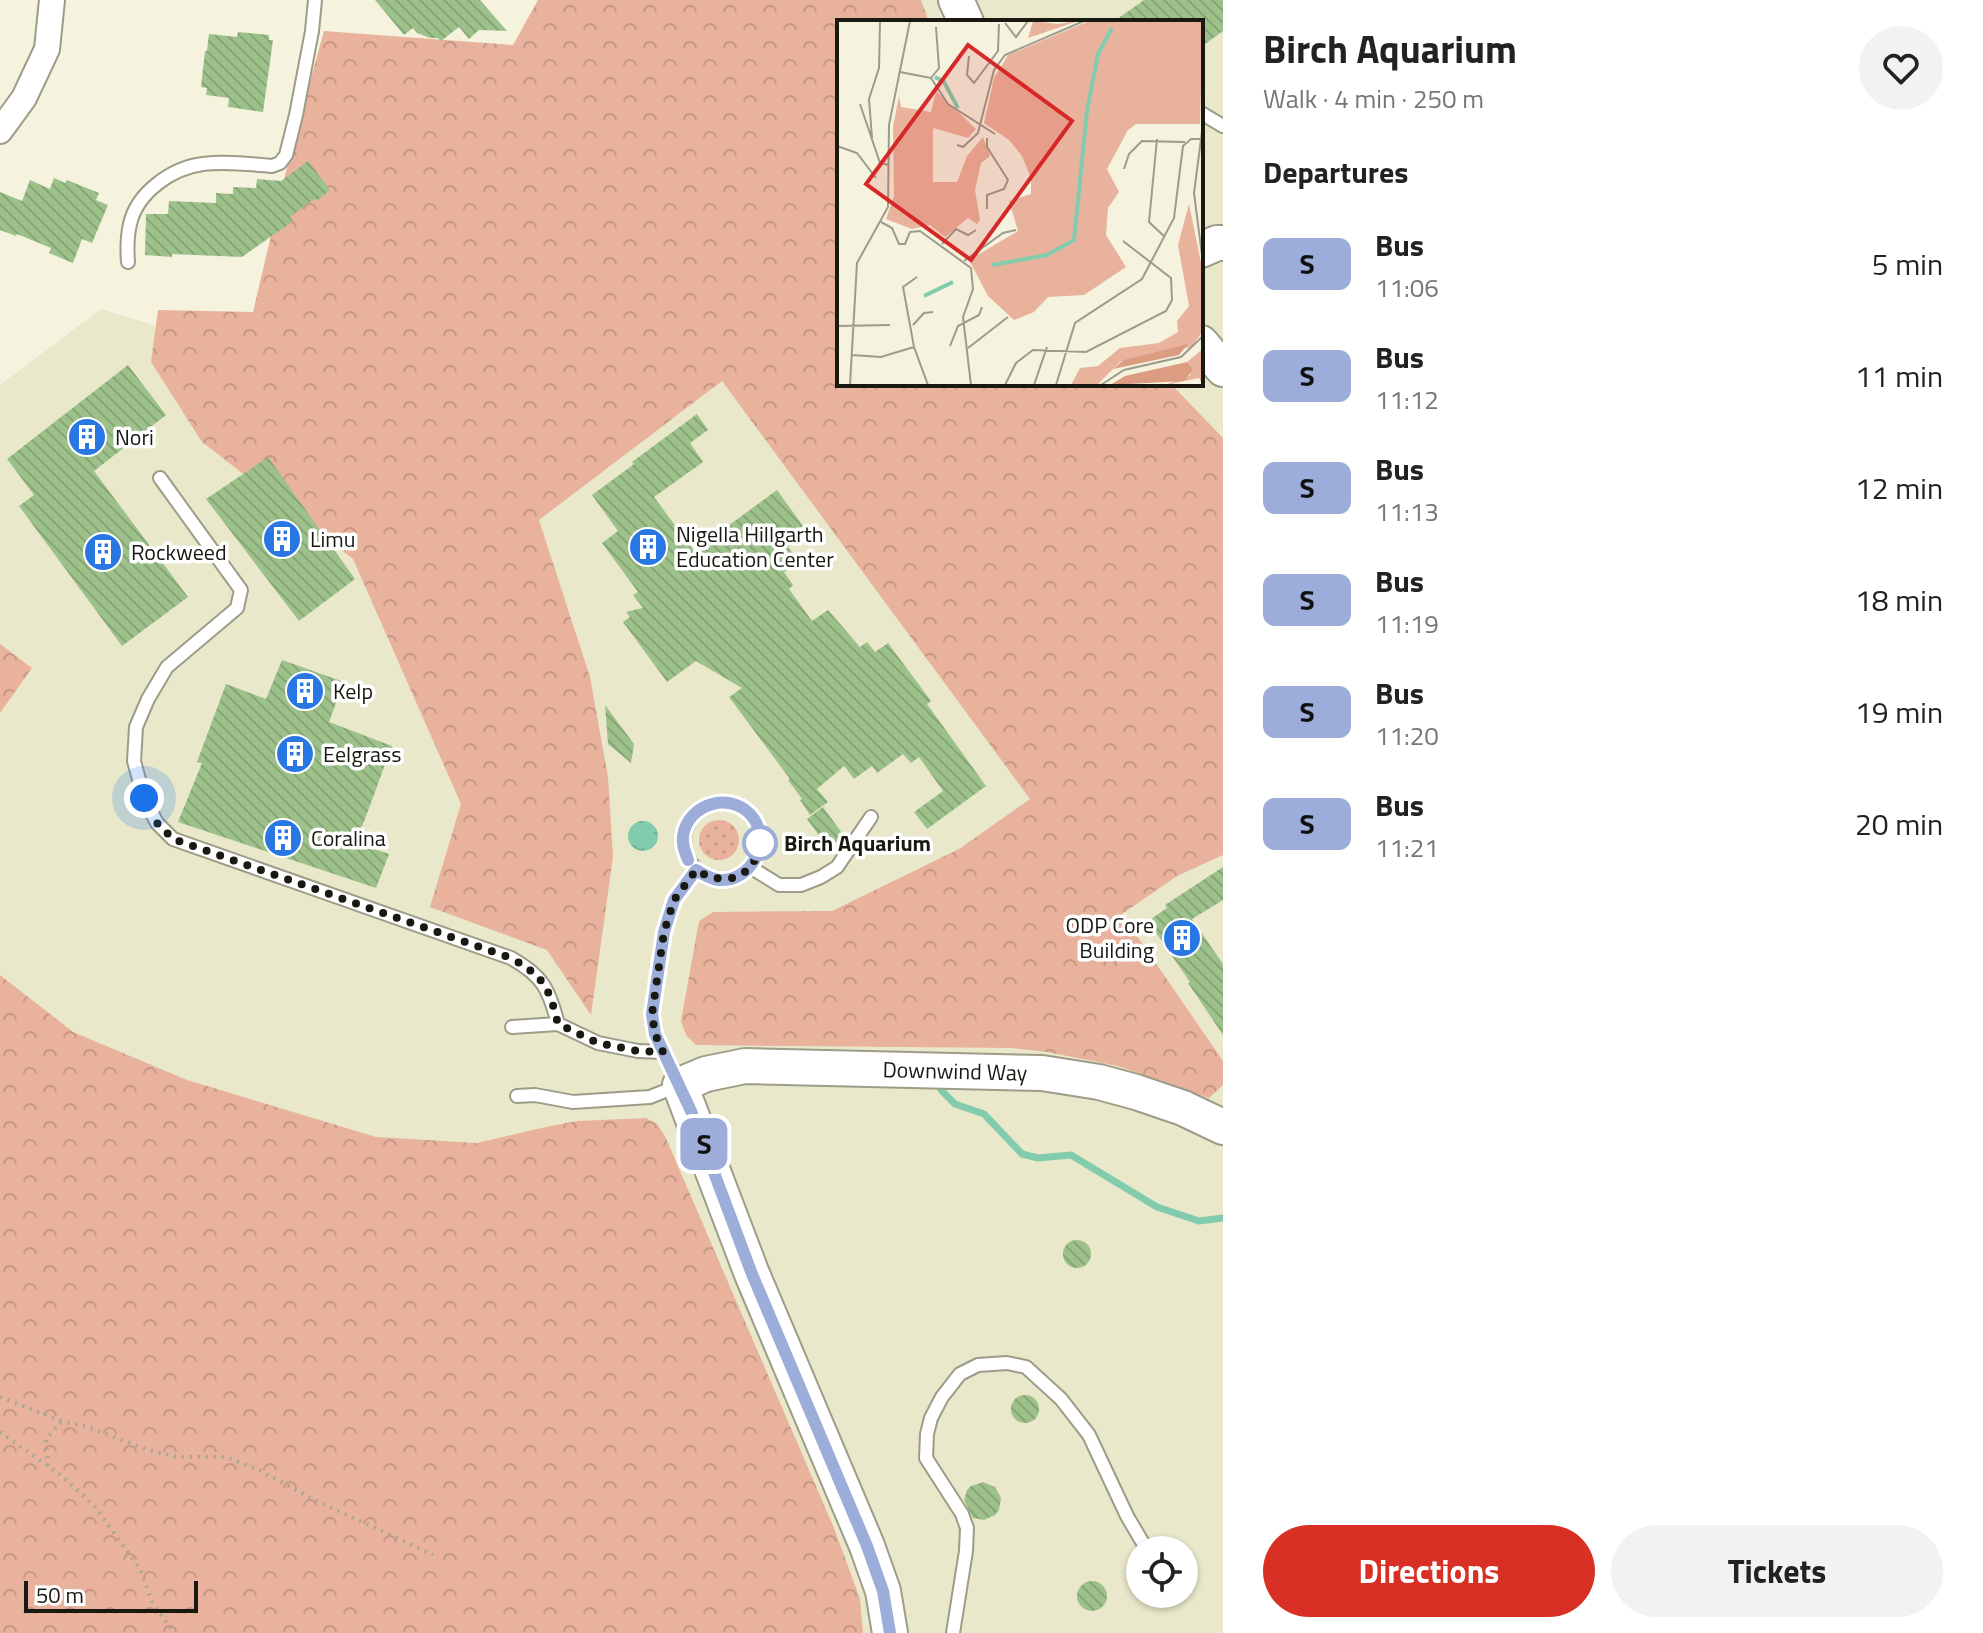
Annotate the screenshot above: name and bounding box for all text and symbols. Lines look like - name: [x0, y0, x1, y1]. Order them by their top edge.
- inset map: [837, 20, 1203, 386]
- text: Birch Aquarium: [1263, 20, 1517, 78]
- button: heart: [1859, 26, 1943, 110]
- text: Walk · 4 min · 250 m: [1263, 79, 1484, 118]
- text: Departures: [1263, 149, 1408, 195]
- text: Bus: [1375, 222, 1424, 268]
- text: 5 min: [1872, 241, 1943, 287]
- text: S: [1299, 242, 1315, 285]
- text: 11:06: [1375, 268, 1439, 307]
- text: Bus: [1375, 334, 1424, 380]
- text: 11 min: [1855, 353, 1943, 399]
- text: S: [1299, 354, 1315, 397]
- text: 11:12: [1375, 380, 1439, 419]
- building icon: Nori: [66, 416, 108, 458]
- place label: Nori: [115, 420, 154, 454]
- text: Bus: [1375, 446, 1424, 492]
- text: 12 min: [1855, 465, 1943, 511]
- text: S: [1299, 466, 1315, 509]
- text: 11:13: [1375, 492, 1439, 531]
- place label: Nigella Hillgarth Education Center: [676, 517, 834, 576]
- building icon: Limu: [261, 518, 303, 560]
- place label: Limu: [310, 522, 355, 556]
- building icon: Nigella Hillgarth Education Center: [627, 526, 669, 568]
- building icon: Rockweed: [82, 531, 124, 573]
- place label: Rockweed: [131, 535, 227, 569]
- text: Bus: [1375, 558, 1424, 604]
- text: 18 min: [1855, 577, 1943, 623]
- text: S: [1299, 578, 1315, 621]
- text: 11:19: [1375, 604, 1439, 643]
- building icon: Kelp: [284, 670, 326, 712]
- text: Bus: [1375, 670, 1424, 716]
- place label: Kelp: [333, 674, 373, 708]
- text: 19 min: [1855, 689, 1943, 735]
- text: S: [1299, 690, 1315, 733]
- text: 11:20: [1375, 716, 1439, 755]
- building icon: Eelgrass: [274, 733, 316, 775]
- place label: Eelgrass: [323, 737, 402, 771]
- your location: [124, 778, 164, 818]
- text: Bus: [1375, 782, 1424, 828]
- text: 20 min: [1855, 801, 1943, 847]
- text: S: [1299, 802, 1315, 845]
- building icon: Coralina: [262, 817, 304, 859]
- place label: Coralina: [311, 821, 386, 855]
- marker: Birch Aquarium: [743, 826, 777, 860]
- place label: Birch Aquarium: [784, 826, 931, 860]
- text: 11:21: [1375, 828, 1439, 867]
- place label: ODP Core Building: [1066, 908, 1154, 967]
- building icon: ODP Core Building: [1161, 917, 1203, 959]
- street label: Downwind Way: [882, 1052, 1028, 1090]
- line badge: S: [678, 1118, 730, 1170]
- text: S: [696, 1122, 712, 1165]
- button: Directions: [1263, 1525, 1595, 1617]
- button: Tickets: [1611, 1525, 1943, 1617]
- map controls: [1126, 1536, 1198, 1608]
- button: locate: [1126, 1536, 1198, 1608]
- scale bar: [24, 1577, 198, 1613]
- text: 50 m: [36, 1578, 84, 1612]

